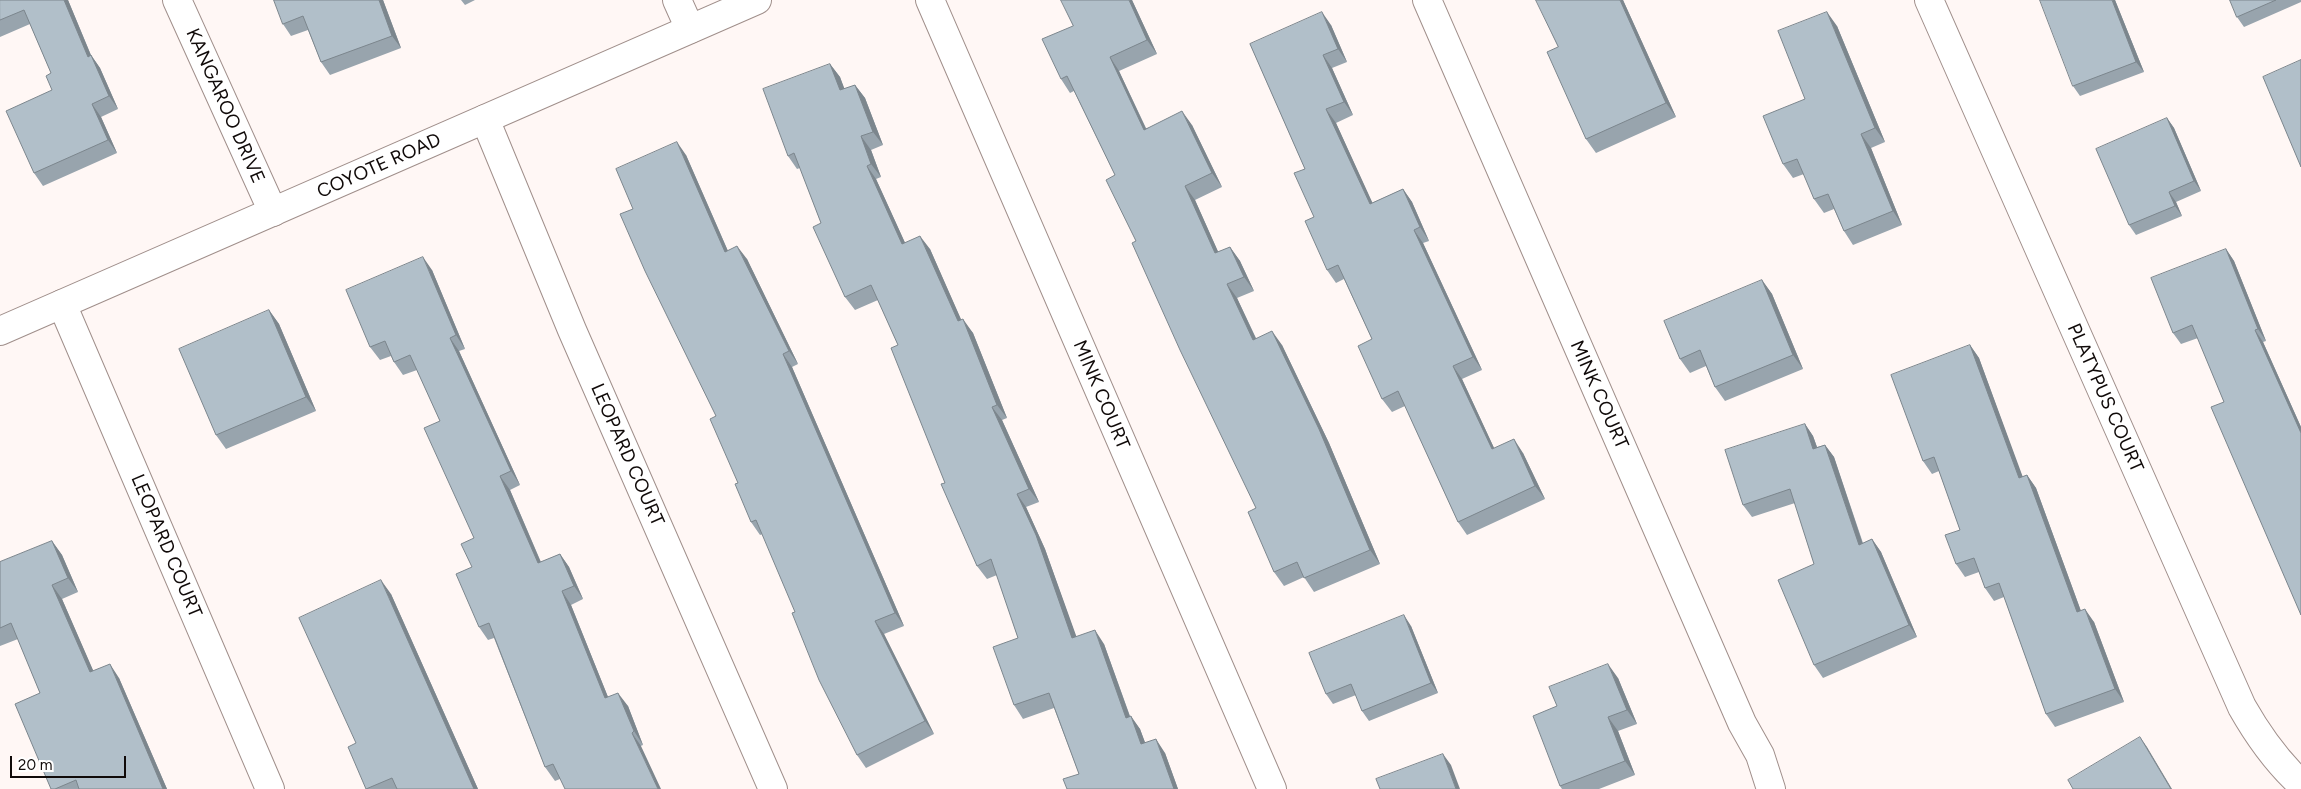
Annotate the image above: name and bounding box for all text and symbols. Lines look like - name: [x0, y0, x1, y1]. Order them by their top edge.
- street label: KANGAROO DRIVE: [181, 25, 269, 187]
- street label: COYOTE ROAD: [313, 128, 445, 204]
- street label: PLATYPUS COURT: [2062, 320, 2148, 476]
- street label: MINK COURT: [1068, 337, 1134, 453]
- street label: MINK COURT: [1565, 337, 1633, 453]
- street label: LEOPARD COURT: [585, 380, 669, 530]
- street label: LEOPARD COURT: [126, 471, 206, 621]
- scale bar: [12, 746, 129, 778]
- text: 20 m: [18, 756, 52, 774]

